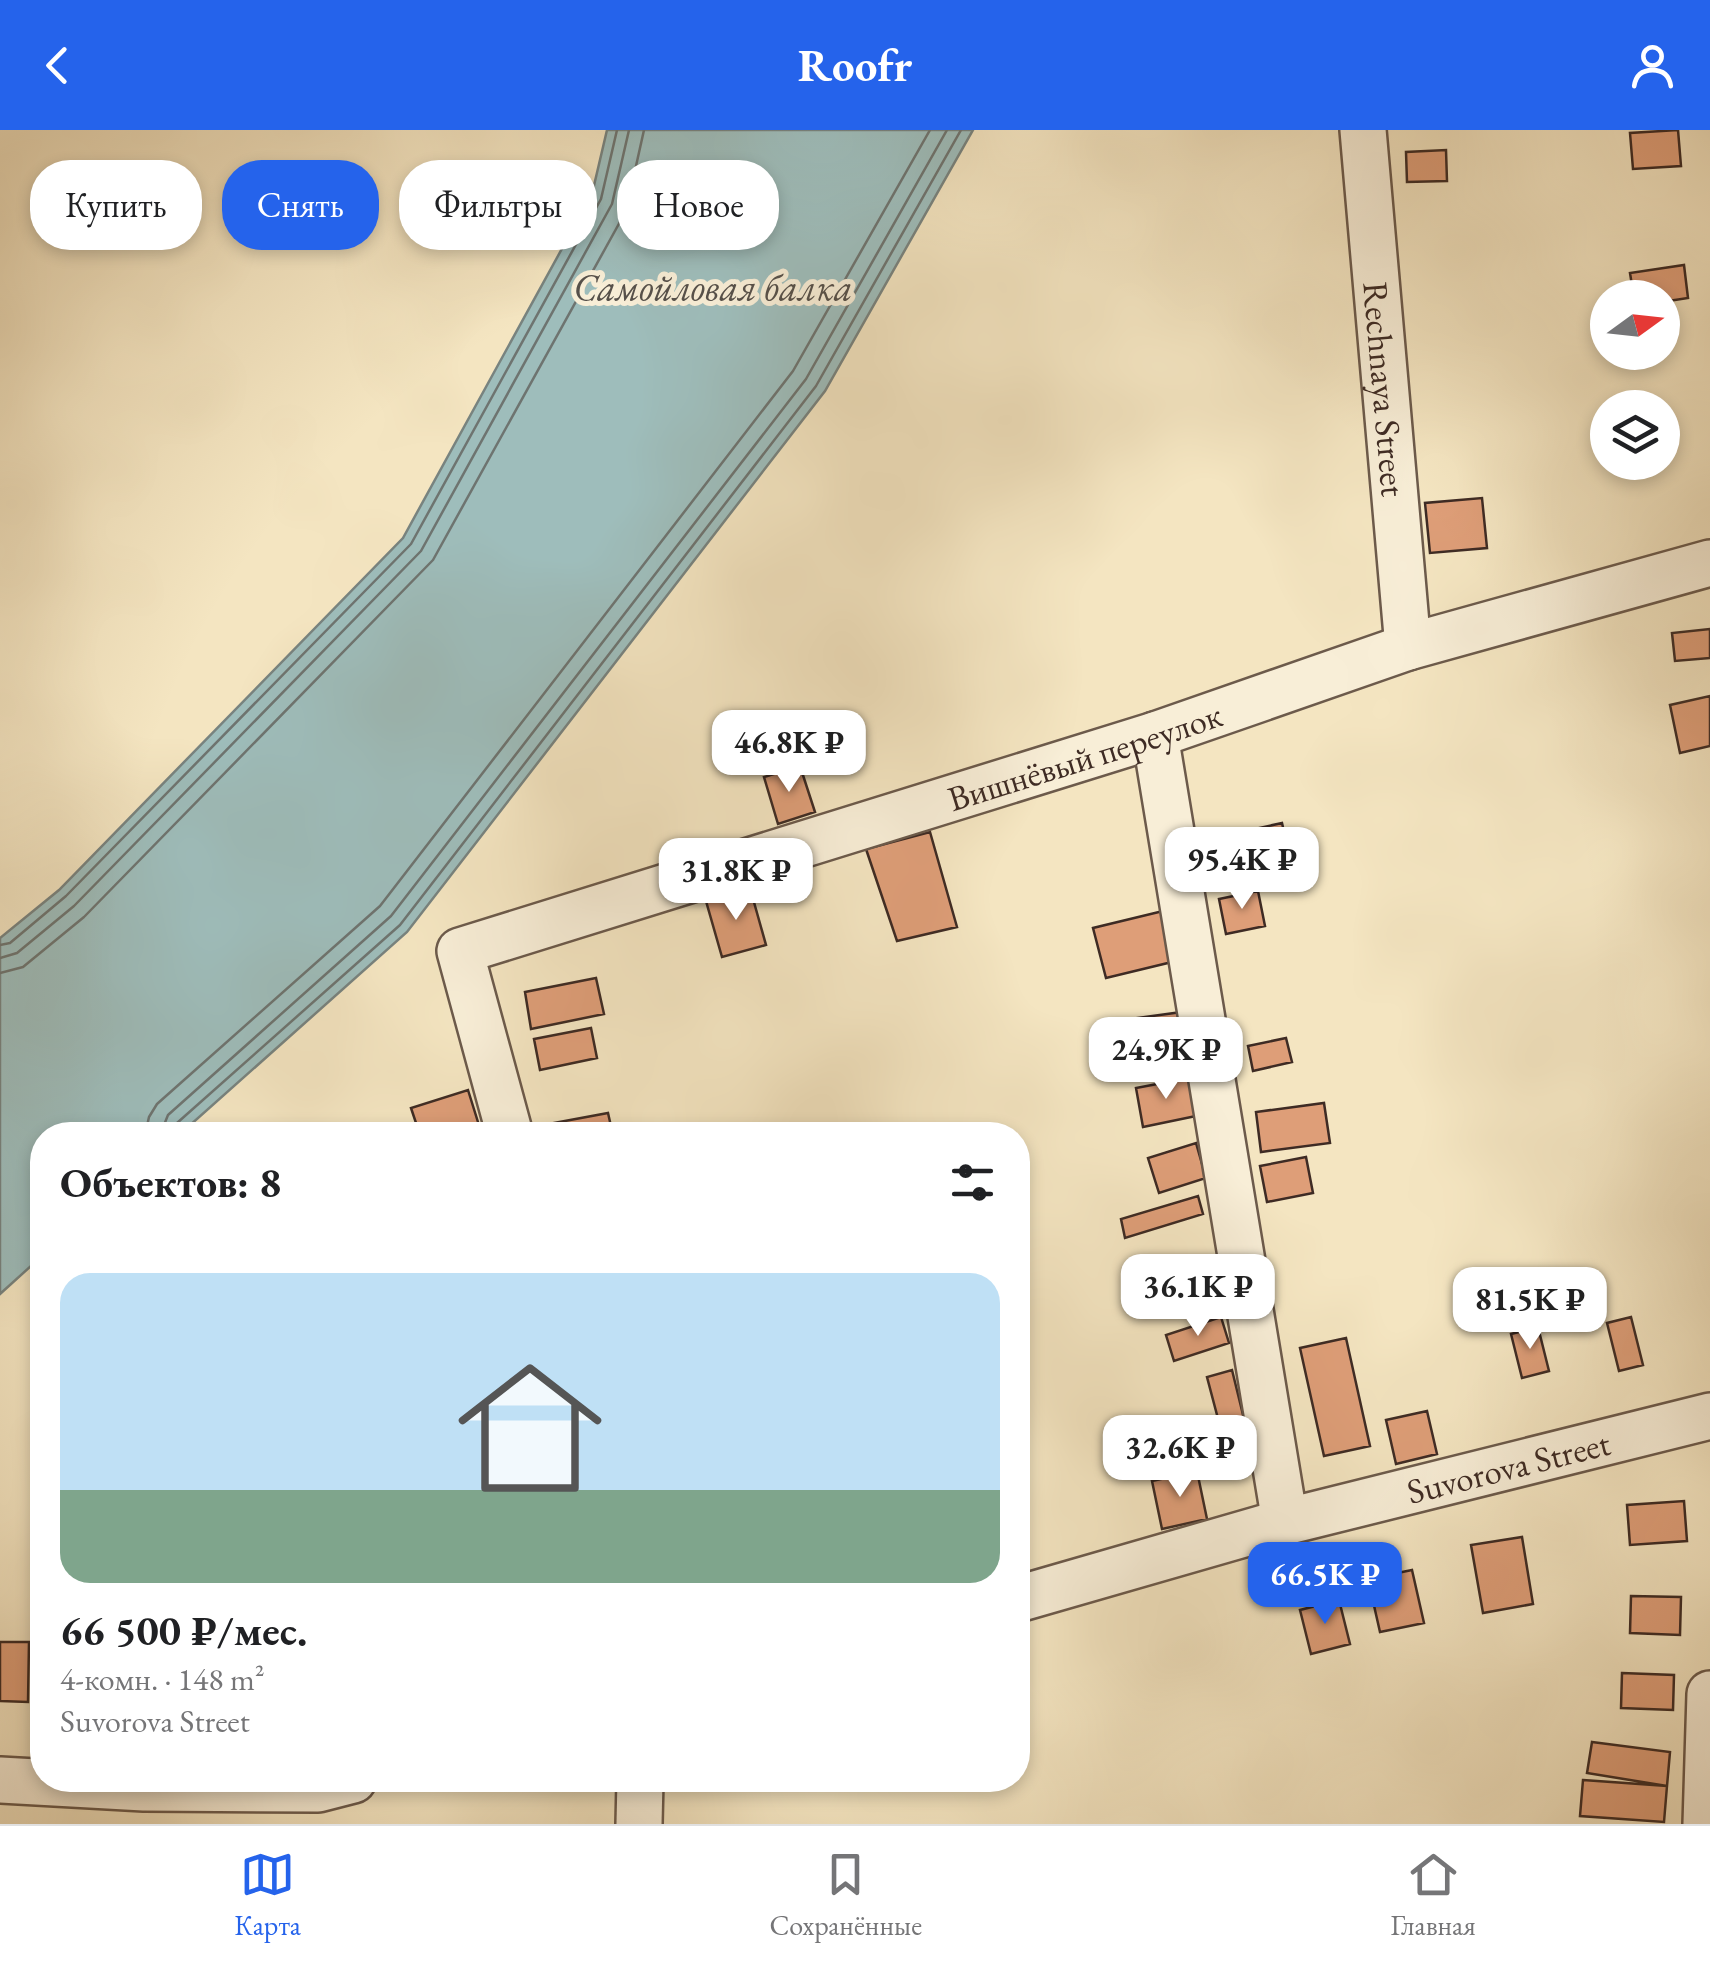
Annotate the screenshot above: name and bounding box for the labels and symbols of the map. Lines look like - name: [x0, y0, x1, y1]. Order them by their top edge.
- water label: Самойловая балка: [573, 262, 853, 311]
- street label: Rechnaya Street: [1354, 280, 1417, 498]
- north arrow: [1590, 280, 1680, 370]
- street label: Вишнёвый переулок: [942, 691, 1228, 821]
- pin: 46.8K ₽: [697, 710, 881, 795]
- pin: 95.4K ₽: [1150, 827, 1334, 912]
- pin: 31.8K ₽: [644, 838, 828, 923]
- pin: 24.9K ₽: [1074, 1017, 1258, 1102]
- pin: 36.1K ₽: [1106, 1254, 1290, 1339]
- pin: 81.5K ₽: [1438, 1267, 1622, 1352]
- pin: 32.6K ₽: [1088, 1415, 1272, 1500]
- street label: Suvorova Street: [1402, 1419, 1615, 1513]
- pin: 66.5K ₽: [1233, 1542, 1417, 1627]

